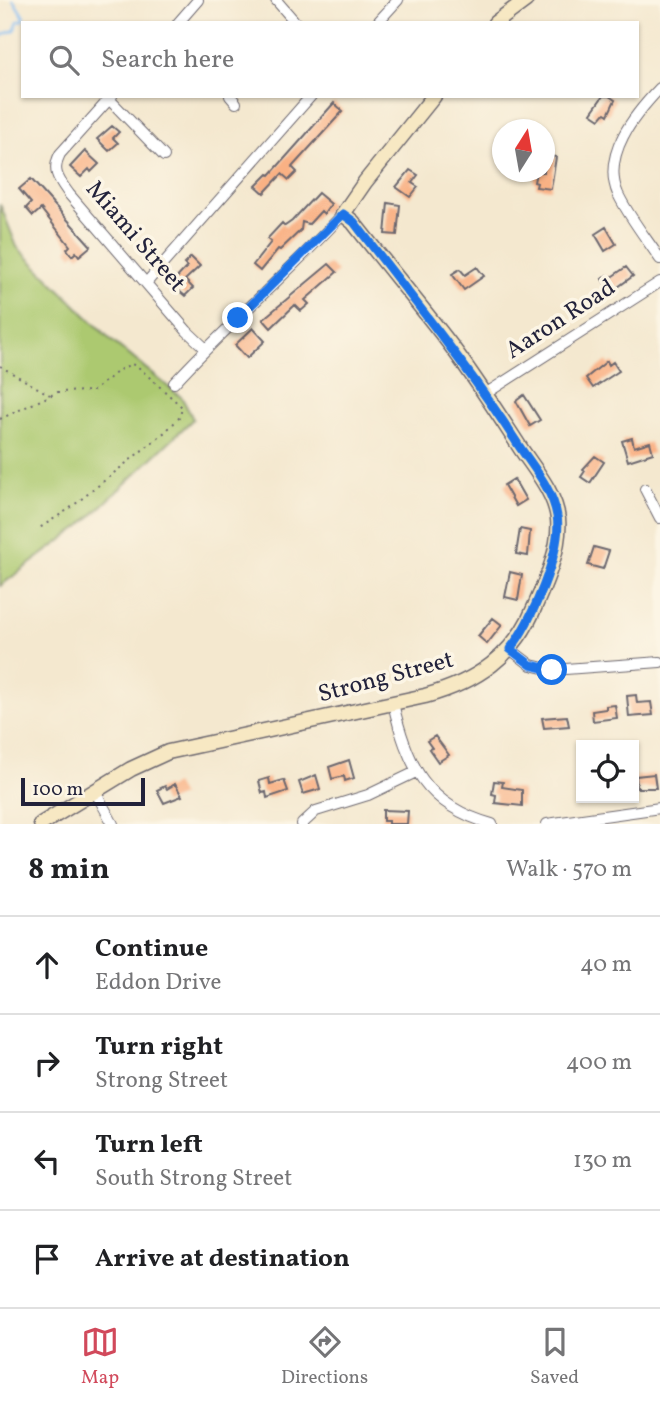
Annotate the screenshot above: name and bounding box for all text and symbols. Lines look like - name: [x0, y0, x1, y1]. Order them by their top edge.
- search box: [21, 21, 639, 98]
- icon: search: [45, 41, 83, 79]
- text: Search here: [101, 42, 234, 78]
- north arrow: [492, 119, 555, 182]
- street label: Miami Street: [77, 174, 193, 300]
- street label: Aaron Road: [499, 272, 623, 368]
- route end: [222, 302, 253, 333]
- street label: Strong Street: [315, 644, 457, 712]
- route start: [536, 654, 567, 685]
- map controls: [576, 740, 639, 803]
- button: locate: [576, 740, 639, 803]
- scale bar: [21, 775, 145, 807]
- text: 100 m: [32, 777, 83, 803]
- text: 8 min: [28, 849, 110, 891]
- text: Walk · 570 m: [506, 854, 632, 886]
- text: Continue: [95, 931, 208, 967]
- icon: ahead: [28, 946, 66, 984]
- text: 40 m: [580, 949, 632, 981]
- text: Eddon Drive: [95, 967, 222, 999]
- text: Turn right: [95, 1029, 223, 1065]
- icon: right: [28, 1044, 66, 1082]
- text: 400 m: [566, 1047, 632, 1079]
- text: Strong Street: [95, 1065, 228, 1097]
- text: Turn left: [95, 1127, 203, 1163]
- icon: left: [28, 1142, 66, 1180]
- text: 130 m: [573, 1145, 632, 1177]
- text: South Strong Street: [95, 1163, 292, 1195]
- icon: arrive: [28, 1240, 66, 1278]
- text: Arrive at destination: [95, 1241, 350, 1277]
- tab: Map: [81, 1323, 119, 1391]
- tab: Directions: [281, 1323, 368, 1391]
- tab: Saved: [530, 1323, 579, 1391]

